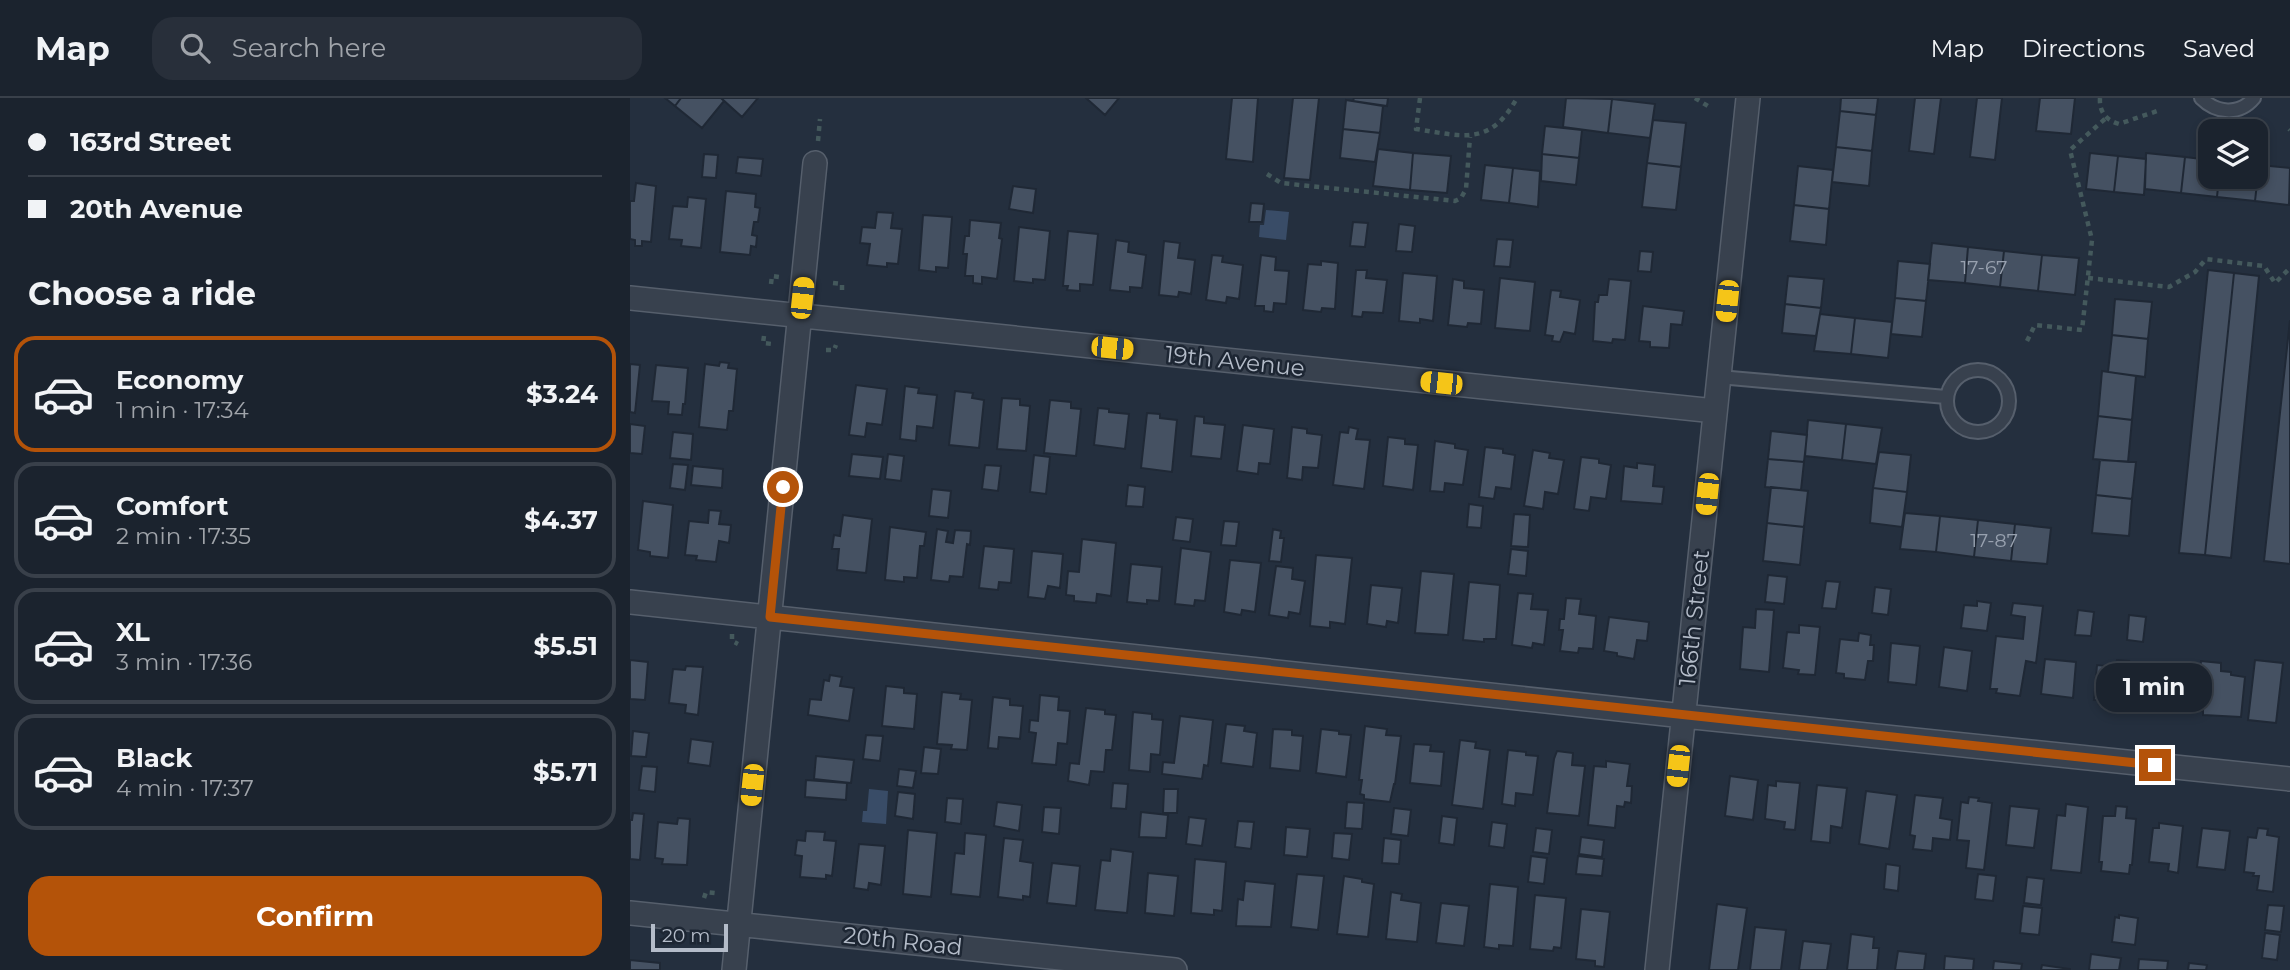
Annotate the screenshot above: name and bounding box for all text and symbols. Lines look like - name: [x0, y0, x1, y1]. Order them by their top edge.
- search box: [152, 17, 642, 80]
- text: Map: [35, 28, 110, 68]
- icon: search: [176, 29, 214, 67]
- text: Search here: [232, 32, 386, 64]
- text: Map: [1931, 34, 1984, 63]
- text: Directions: [2022, 34, 2145, 63]
- text: Saved: [2183, 34, 2255, 63]
- map controls: [2198, 119, 2268, 189]
- button: layers: [2198, 119, 2268, 189]
- text: 163rd Street: [70, 126, 231, 158]
- text: 20th Avenue: [70, 193, 243, 225]
- house number: 17-67: [1960, 256, 2008, 279]
- text: Choose a ride: [28, 274, 256, 313]
- car: [790, 276, 815, 320]
- car: [1715, 279, 1740, 323]
- car: [1091, 335, 1134, 361]
- street label: 19th Avenue: [1164, 340, 1306, 382]
- icon: car: [32, 363, 95, 426]
- text: Economy: [116, 364, 243, 396]
- car: [1420, 370, 1463, 396]
- text: $3.24: [526, 378, 598, 410]
- text: 1 min · 17:34: [116, 396, 249, 424]
- route start: [767, 471, 799, 503]
- car: [1695, 472, 1720, 516]
- icon: car: [32, 489, 95, 552]
- text: Comfort: [116, 490, 228, 522]
- text: $4.37: [524, 504, 598, 536]
- text: 2 min · 17:35: [116, 522, 251, 550]
- house number: 17-87: [1970, 529, 2018, 552]
- street label: 166th Street: [1673, 549, 1715, 687]
- icon: car: [32, 615, 95, 678]
- text: XL: [116, 616, 150, 648]
- text: $5.51: [533, 630, 598, 662]
- text: 3 min · 17:36: [116, 648, 252, 676]
- callout: 1 min: [2097, 664, 2213, 712]
- text: 1 min: [2123, 673, 2185, 701]
- icon: car: [32, 741, 95, 804]
- text: Black: [116, 742, 192, 774]
- car: [1666, 744, 1691, 788]
- route end: [2139, 749, 2171, 781]
- text: $5.71: [533, 756, 598, 788]
- car: [740, 763, 765, 807]
- text: 4 min · 17:37: [116, 774, 254, 802]
- button: Confirm: [28, 876, 602, 956]
- scale bar: [651, 921, 728, 953]
- street label: 20th Road: [842, 921, 964, 961]
- text: 20 m: [662, 924, 710, 947]

